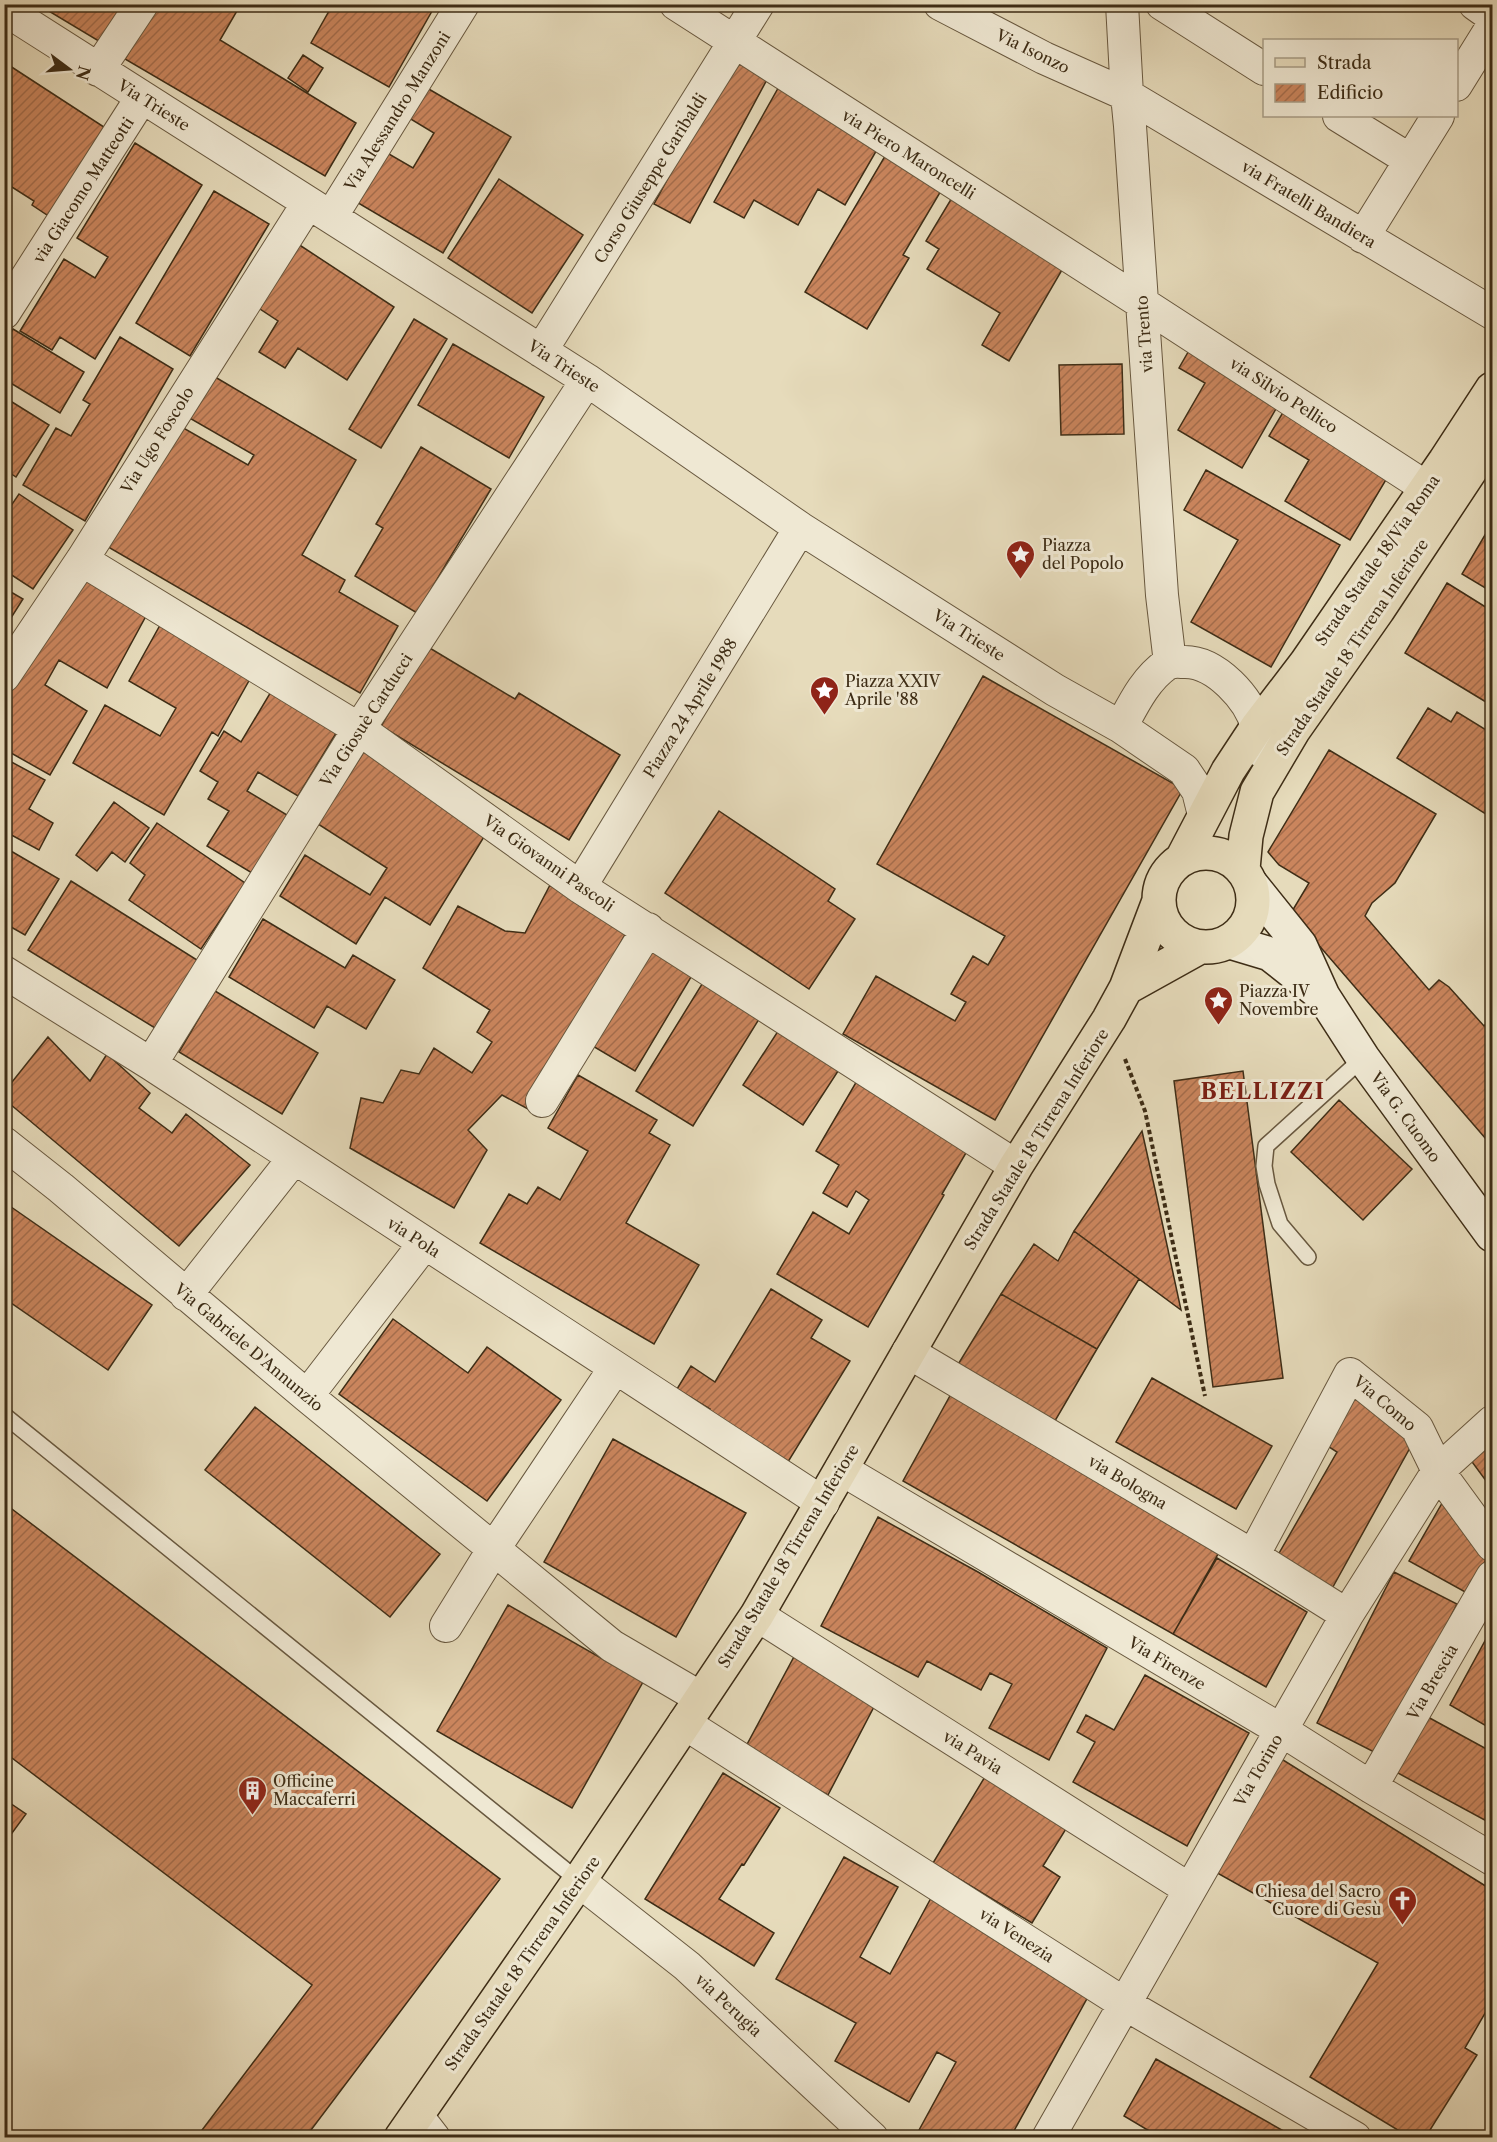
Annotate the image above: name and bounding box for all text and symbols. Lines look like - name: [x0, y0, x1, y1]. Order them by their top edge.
- street label: Via Isonzo: [992, 24, 1073, 78]
- street label: Via Alessandro Manzoni: [339, 28, 454, 195]
- north arrow: [39, 39, 99, 99]
- legend: [1263, 39, 1458, 117]
- text: Strada: [1317, 52, 1372, 74]
- text: N: [72, 64, 95, 83]
- street label: Via Trieste: [113, 74, 194, 135]
- text: Edificio: [1317, 82, 1383, 104]
- street label: Corso Giuseppe Garibaldi: [589, 89, 711, 267]
- street label: via Piero Maroncelli: [838, 104, 980, 203]
- street label: via Giacomo Matteotti: [28, 113, 138, 268]
- street label: via Fratelli Bandiera: [1237, 155, 1380, 252]
- street label: via Trento: [1131, 294, 1157, 374]
- street label: Via Trieste: [524, 335, 604, 397]
- street label: via Silvio Pellico: [1226, 352, 1342, 437]
- street label: Via Ugo Foscolo: [116, 383, 198, 498]
- street label: Strada Statale 18/Via Roma: [1310, 470, 1444, 649]
- place label: Piazza del Popolo: [1042, 535, 1124, 573]
- street label: Strada Statale 18 Tirrena Inferiore: [1272, 535, 1432, 759]
- place icon: Piazza del Popolo: [1005, 538, 1037, 580]
- street label: Via Trieste: [928, 604, 1009, 665]
- street label: Piazza 24 Aprile 1988: [639, 634, 741, 782]
- street label: Via Giosuè Carducci: [315, 649, 417, 791]
- place label: Piazza XXIV Aprile '88: [844, 671, 941, 709]
- place icon: Piazza XXIV Aprile '88: [808, 674, 840, 716]
- street label: Via Giovanni Pascoli: [479, 810, 618, 916]
- place label: Piazza IV Novembre: [1239, 981, 1318, 1019]
- place icon: Piazza IV Novembre: [1202, 984, 1234, 1026]
- street label: Strada Statale 18 Tirrena Inferiore: [959, 1025, 1113, 1253]
- street label: Via G. Cuomo: [1366, 1067, 1446, 1166]
- district label: BELLIZZI: [1201, 1078, 1325, 1105]
- street label: via Pola: [383, 1212, 445, 1262]
- street label: Via Gabriele D'Annunzio: [170, 1278, 328, 1415]
- street label: Via Como: [1349, 1370, 1421, 1435]
- street label: Strada Statale 18 Tirrena Inferiore: [713, 1441, 863, 1671]
- street label: via Bologna: [1084, 1450, 1172, 1514]
- street label: Via Firenze: [1124, 1632, 1209, 1694]
- street label: Via Brescia: [1402, 1640, 1462, 1724]
- street label: via Pavia: [939, 1725, 1007, 1778]
- street label: Via Torino: [1229, 1730, 1287, 1811]
- place label: Officine Maccaferri: [273, 1771, 356, 1809]
- building icon: Officine Maccaferri: [236, 1774, 268, 1816]
- street label: Strada Statale 18 Tirrena Inferiore: [440, 1852, 604, 2074]
- place label: Chiesa del Sacro Cuore di Gesù: [1255, 1881, 1381, 1919]
- church icon: Chiesa del Sacro Cuore di Gesù: [1386, 1884, 1418, 1926]
- street label: via Venezia: [975, 1903, 1059, 1967]
- street label: via Perugia: [691, 1969, 767, 2041]

